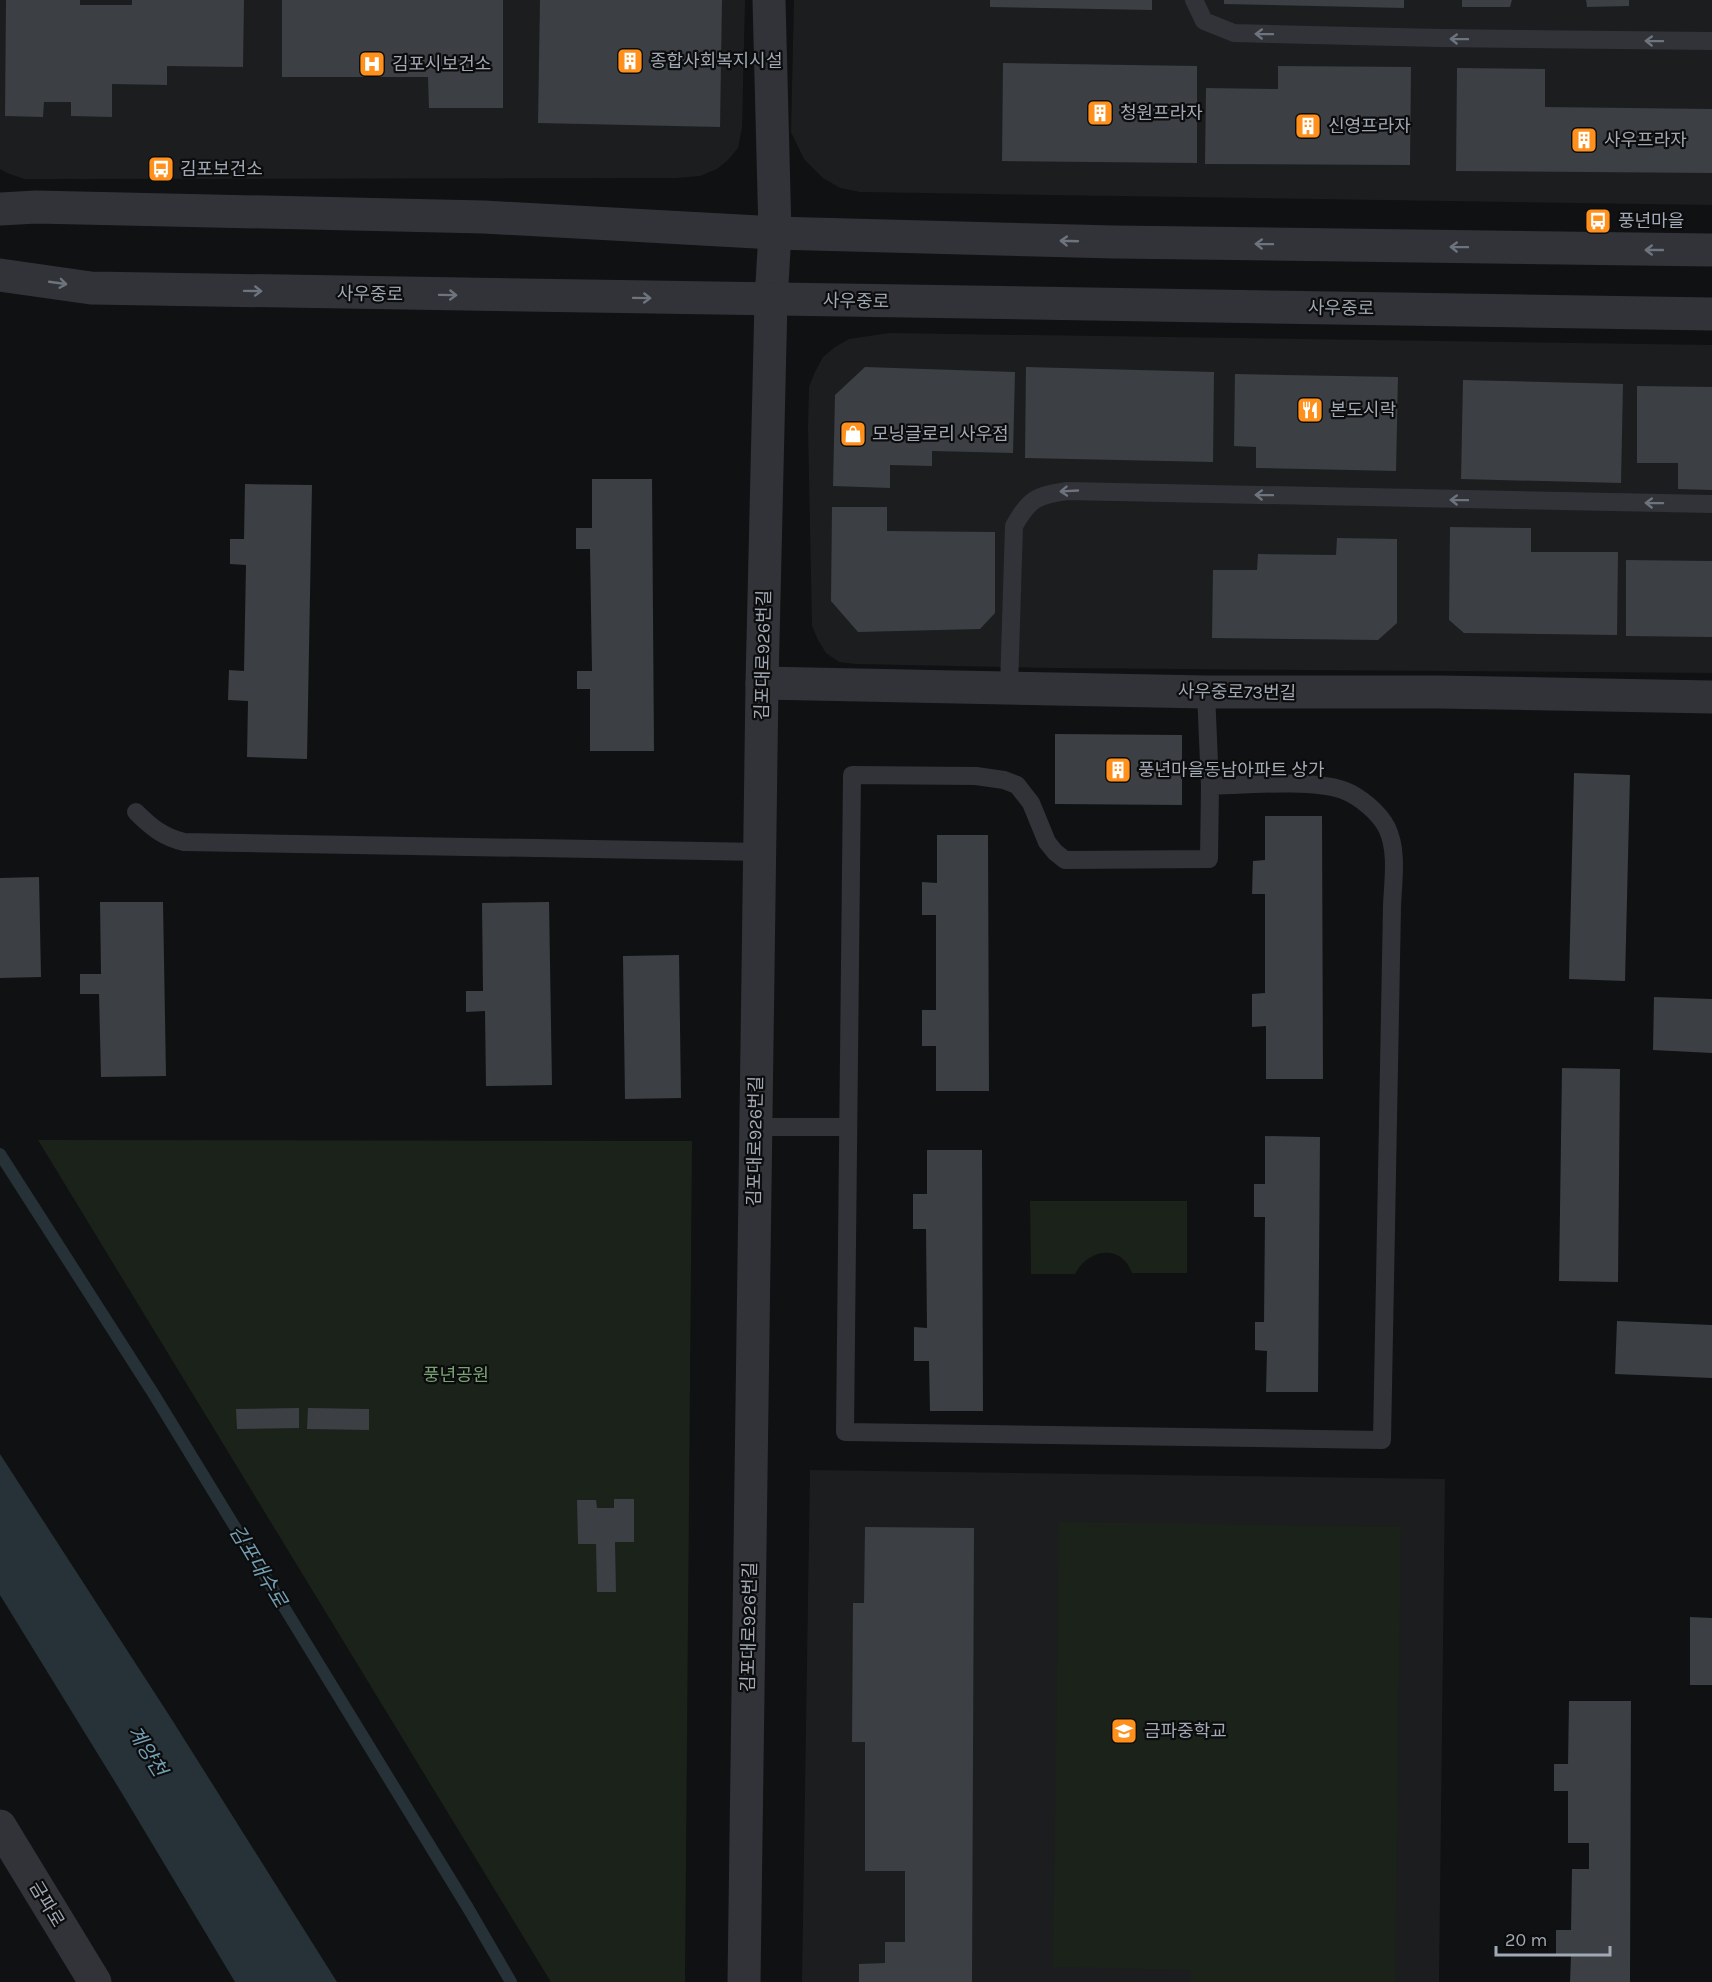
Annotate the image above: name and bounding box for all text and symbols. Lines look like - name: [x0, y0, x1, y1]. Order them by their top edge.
- one-way arrow: [1254, 28, 1274, 40]
- one-way arrow: [1449, 33, 1469, 44]
- one-way arrow: [1644, 35, 1664, 47]
- building icon: 종합사회복지시설: [615, 46, 645, 76]
- hospital icon: 김포시보건소: [357, 49, 387, 79]
- place label: 종합사회복지시설: [650, 50, 782, 72]
- place label: 김포시보건소: [392, 53, 491, 75]
- building icon: 청원프라자: [1085, 98, 1115, 128]
- place label: 청원프라자: [1120, 102, 1203, 124]
- building icon: 신영프라자: [1293, 111, 1323, 141]
- place label: 신영프라자: [1328, 115, 1411, 137]
- building icon: 사우프라자: [1569, 125, 1599, 155]
- place label: 사우프라자: [1604, 129, 1687, 151]
- bus stop icon: 김포보건소: [146, 154, 176, 184]
- place label: 김포보건소: [180, 158, 263, 180]
- bus stop icon: 풍년마을: [1583, 206, 1613, 236]
- place label: 풍년마을: [1618, 210, 1684, 232]
- one-way arrow: [1059, 235, 1079, 246]
- one-way arrow: [1254, 238, 1274, 250]
- one-way arrow: [1449, 242, 1469, 253]
- one-way arrow: [1644, 244, 1664, 256]
- one-way arrow: [48, 277, 67, 288]
- street label: 사우중로: [337, 282, 403, 306]
- one-way arrow: [242, 285, 262, 297]
- one-way arrow: [437, 289, 457, 301]
- street label: 사우중로: [823, 289, 889, 313]
- one-way arrow: [632, 292, 652, 304]
- street label: 사우중로: [1308, 296, 1374, 320]
- restaurant icon: 본도시락: [1295, 395, 1325, 425]
- place label: 본도시락: [1330, 399, 1396, 421]
- shop icon: 모닝글로리 사우점: [838, 419, 868, 449]
- place label: 모닝글로리 사우점: [872, 423, 1009, 445]
- one-way arrow: [1059, 486, 1079, 497]
- one-way arrow: [1254, 490, 1274, 501]
- one-way arrow: [1449, 494, 1469, 506]
- one-way arrow: [1644, 498, 1664, 509]
- street label: 김포대로926번길: [751, 590, 775, 720]
- street label: 사우중로73번길: [1178, 680, 1296, 704]
- building icon: 풍년마을동남아파트 상가: [1103, 755, 1133, 785]
- place label: 풍년마을동남아파트 상가: [1138, 759, 1325, 781]
- street label: 김포대로926번길: [743, 1076, 767, 1206]
- park label: 풍년공원: [423, 1364, 489, 1386]
- water label: 김포대수로: [224, 1521, 292, 1613]
- street label: 김포대로926번길: [737, 1562, 761, 1692]
- school or university icon: 금파중학교: [1109, 1716, 1139, 1746]
- place label: 금파중학교: [1144, 1720, 1227, 1742]
- water label: 계양천: [123, 1721, 173, 1783]
- street label: 금파로: [25, 1877, 69, 1931]
- scale bar: [1496, 1919, 1610, 1957]
- text: 20 m: [1505, 1929, 1547, 1951]

